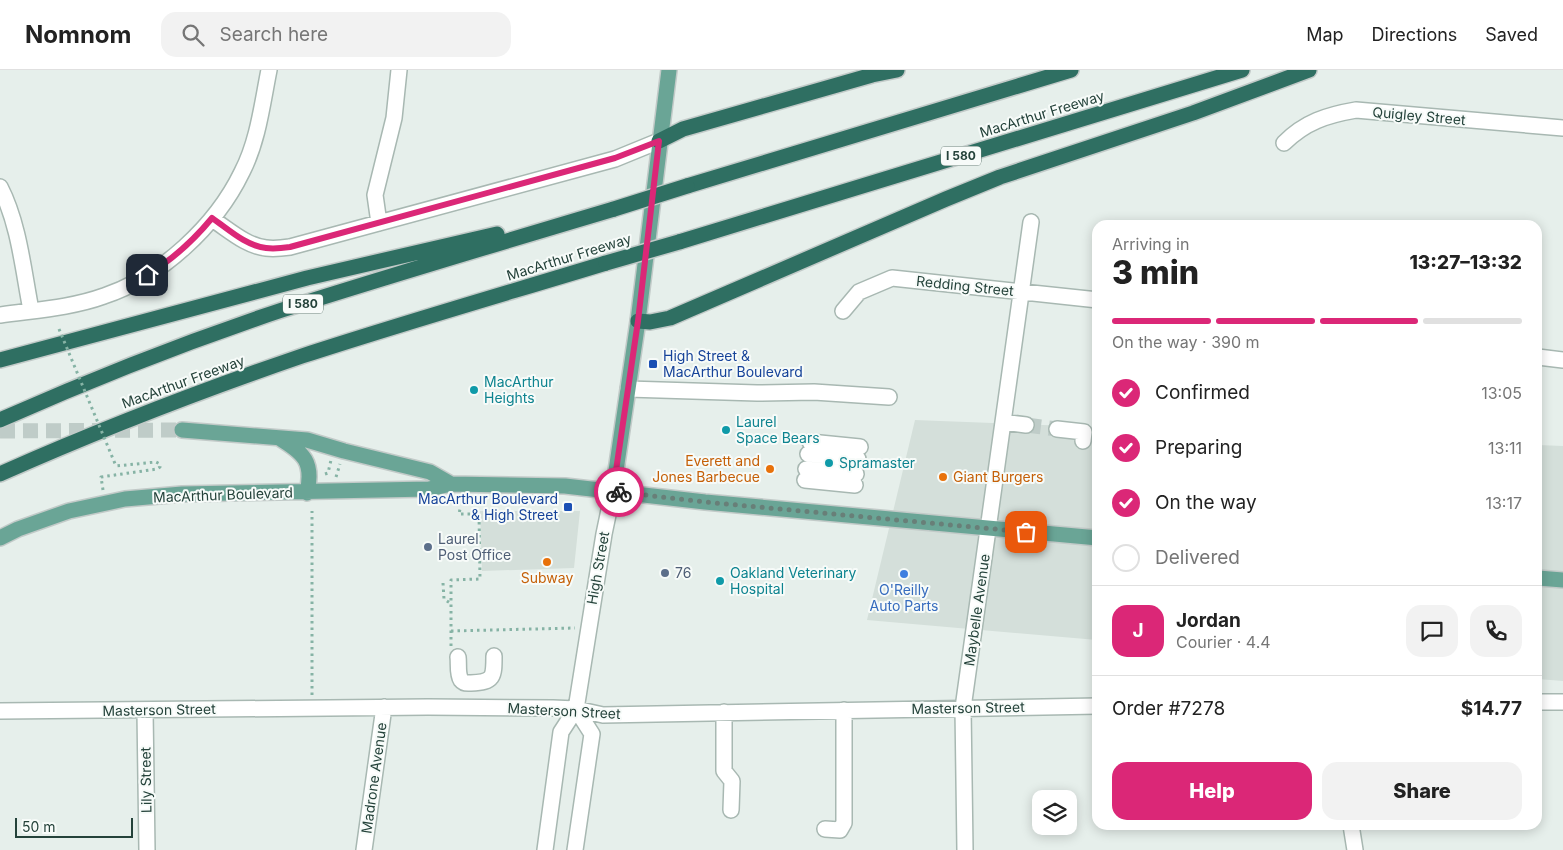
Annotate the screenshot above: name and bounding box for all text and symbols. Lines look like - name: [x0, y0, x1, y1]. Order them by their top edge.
- search box: [161, 12, 511, 57]
- text: Nomnom: [25, 20, 131, 49]
- icon: search: [179, 21, 207, 49]
- text: Search here: [219, 23, 328, 46]
- text: Map: [1306, 24, 1344, 45]
- text: Directions: [1372, 24, 1457, 45]
- text: Saved: [1485, 24, 1538, 45]
- street label: MacArthur Freeway: [977, 86, 1106, 141]
- street label: Quigley Street: [1372, 103, 1467, 128]
- road number: I 580: [941, 146, 981, 165]
- street label: MacArthur Freeway: [504, 229, 633, 284]
- text: Arriving in: [1112, 234, 1189, 254]
- text: 13:27–13:32: [1409, 251, 1522, 274]
- text: 3 min: [1112, 253, 1199, 292]
- pin: [126, 254, 168, 296]
- icon: home: [133, 261, 161, 289]
- street label: Redding Street: [916, 272, 1015, 299]
- road number: I 580: [283, 294, 323, 313]
- text: On the way · 390 m: [1112, 332, 1260, 352]
- place label: High Street & MacArthur Boulevard: [663, 347, 803, 380]
- street label: MacArthur Freeway: [119, 351, 247, 412]
- marker: High Street & MacArthur Boulevard: [647, 358, 659, 370]
- place label: MacArthur Heights: [484, 373, 554, 406]
- icon: check: [1112, 379, 1140, 407]
- text: Confirmed: [1155, 381, 1250, 404]
- text: 13:05: [1481, 383, 1522, 403]
- marker: MacArthur Heights: [468, 384, 480, 396]
- place label: Laurel Space Bears: [736, 413, 820, 446]
- marker: Laurel Space Bears: [720, 424, 732, 436]
- icon: check: [1112, 434, 1140, 462]
- text: Preparing: [1155, 436, 1242, 459]
- text: 13:11: [1488, 438, 1522, 458]
- place label: Everett and Jones Barbecue: [652, 452, 760, 485]
- place label: Spramaster: [839, 454, 915, 471]
- marker: Spramaster: [823, 457, 835, 469]
- marker: Everett and Jones Barbecue: [764, 463, 776, 475]
- courier: [594, 467, 644, 517]
- place label: Giant Burgers: [953, 468, 1043, 485]
- marker: Giant Burgers: [937, 471, 949, 483]
- icon: bike: [605, 478, 633, 506]
- street label: MacArthur Boulevard: [153, 484, 293, 505]
- icon: check: [1112, 489, 1140, 517]
- place label: MacArthur Boulevard & High Street: [418, 490, 558, 523]
- text: On the way: [1155, 491, 1257, 514]
- text: 13:17: [1485, 493, 1522, 513]
- marker: MacArthur Boulevard & High Street: [562, 501, 574, 513]
- pin: [1005, 511, 1047, 553]
- icon: bag: [1012, 518, 1040, 546]
- place label: Laurel Post Office: [438, 530, 511, 563]
- street label: High Street: [583, 530, 612, 606]
- marker: Laurel Post Office: [422, 541, 434, 553]
- text: Delivered: [1155, 546, 1240, 569]
- street label: Maybelle Avenue: [960, 553, 993, 667]
- marker: Subway: [541, 556, 553, 568]
- place label: 76: [675, 564, 691, 581]
- place label: Oakland Veterinary Hospital: [730, 564, 857, 597]
- marker: 76: [659, 567, 671, 579]
- marker: O'Reilly Auto Parts: [898, 568, 910, 580]
- place label: Subway: [521, 569, 573, 586]
- marker: Oakland Veterinary Hospital: [714, 575, 726, 587]
- place label: O'Reilly Auto Parts: [870, 581, 938, 614]
- button: chat: [1406, 605, 1458, 657]
- button: phone: [1470, 605, 1522, 657]
- text: Jordan: [1176, 609, 1241, 632]
- text: J: [1132, 619, 1144, 642]
- text: Courier · 4.4: [1176, 632, 1271, 652]
- text: Order #7278: [1112, 697, 1225, 720]
- text: $14.77: [1461, 697, 1522, 720]
- street label: Masterson Street: [911, 698, 1025, 717]
- street label: Masterson Street: [507, 699, 621, 722]
- street label: Masterson Street: [102, 700, 216, 719]
- street label: Madrone Avenue: [357, 721, 390, 835]
- street label: Lily Street: [136, 746, 155, 813]
- button: Help: [1112, 762, 1312, 820]
- button: Share: [1322, 762, 1522, 820]
- map controls: [1032, 790, 1077, 835]
- button: layers: [1032, 790, 1077, 835]
- scale bar: [15, 815, 132, 838]
- text: 50 m: [22, 818, 56, 835]

